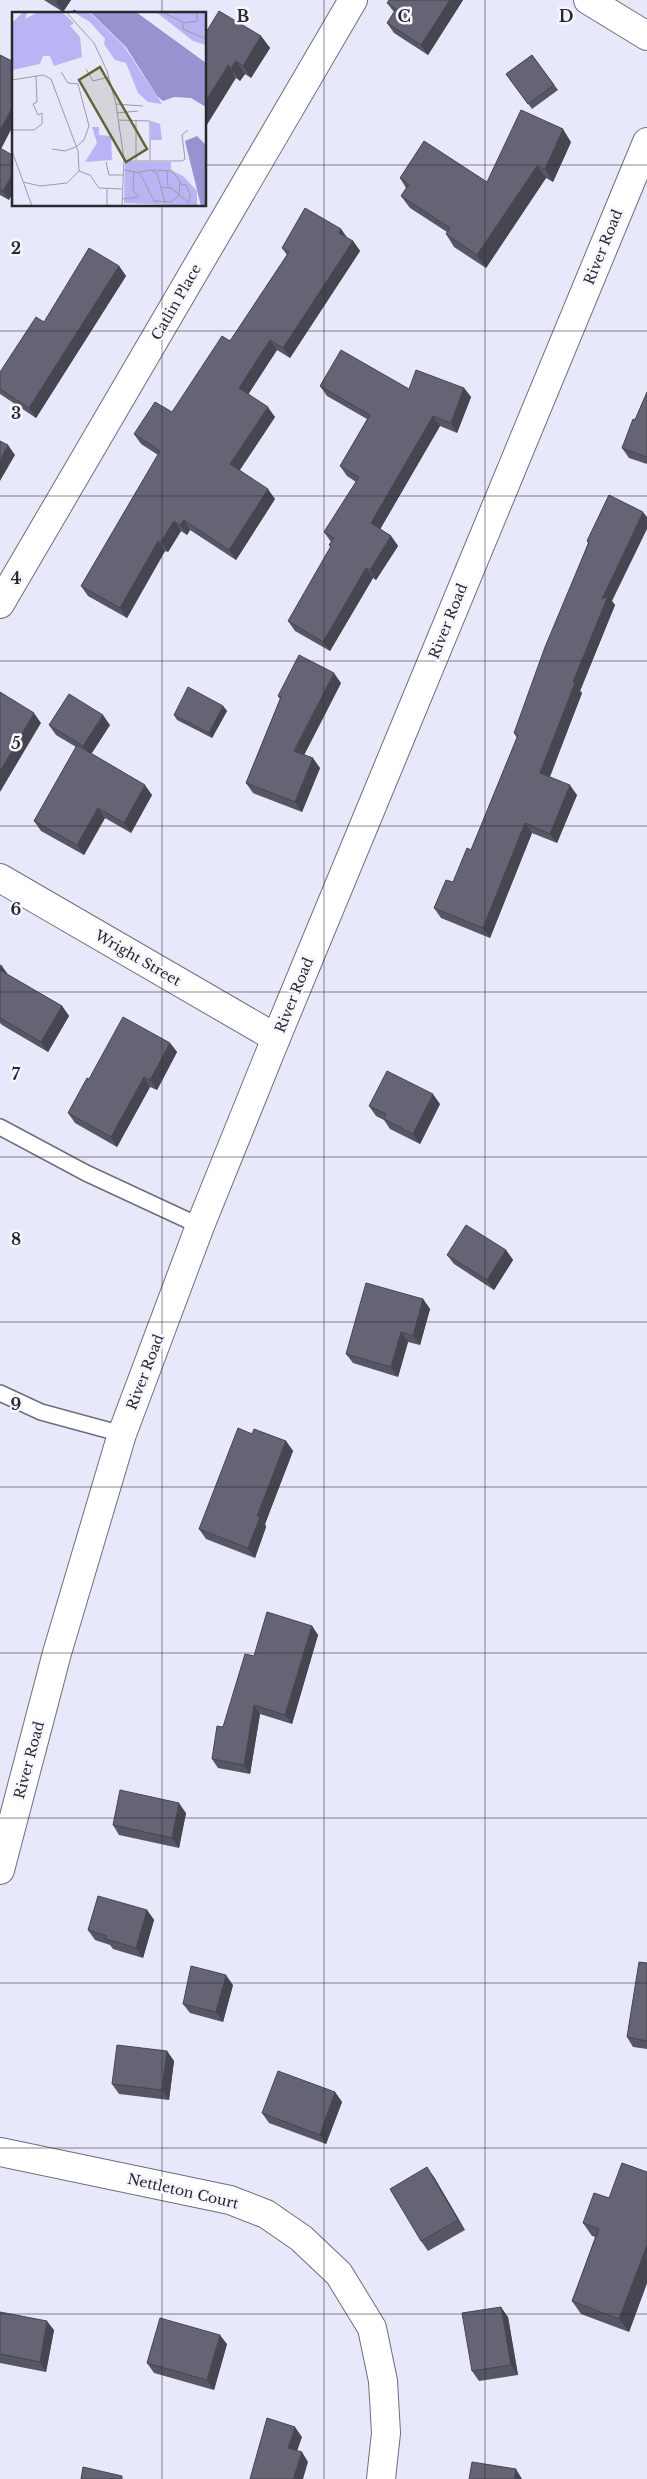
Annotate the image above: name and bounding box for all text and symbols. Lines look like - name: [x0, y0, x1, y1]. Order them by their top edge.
- text: B: [237, 6, 250, 26]
- text: C: [397, 6, 411, 26]
- text: D: [559, 6, 573, 26]
- inset map: [12, 12, 206, 206]
- street label: River Road: [580, 206, 626, 287]
- text: 2: [11, 238, 21, 258]
- street label: Catlin Place: [147, 261, 205, 343]
- text: 3: [11, 403, 21, 423]
- text: 4: [11, 568, 21, 588]
- street label: River Road: [425, 580, 471, 661]
- text: 5: [11, 733, 21, 753]
- text: 6: [11, 899, 22, 919]
- street label: Wright Street: [91, 926, 185, 990]
- street label: River Road: [271, 954, 317, 1035]
- text: 7: [12, 1064, 21, 1084]
- text: 8: [11, 1229, 21, 1249]
- street label: River Road: [122, 1331, 168, 1412]
- text: 9: [11, 1394, 22, 1414]
- street label: River Road: [10, 1719, 48, 1801]
- street label: Nettleton Court: [126, 2169, 241, 2213]

